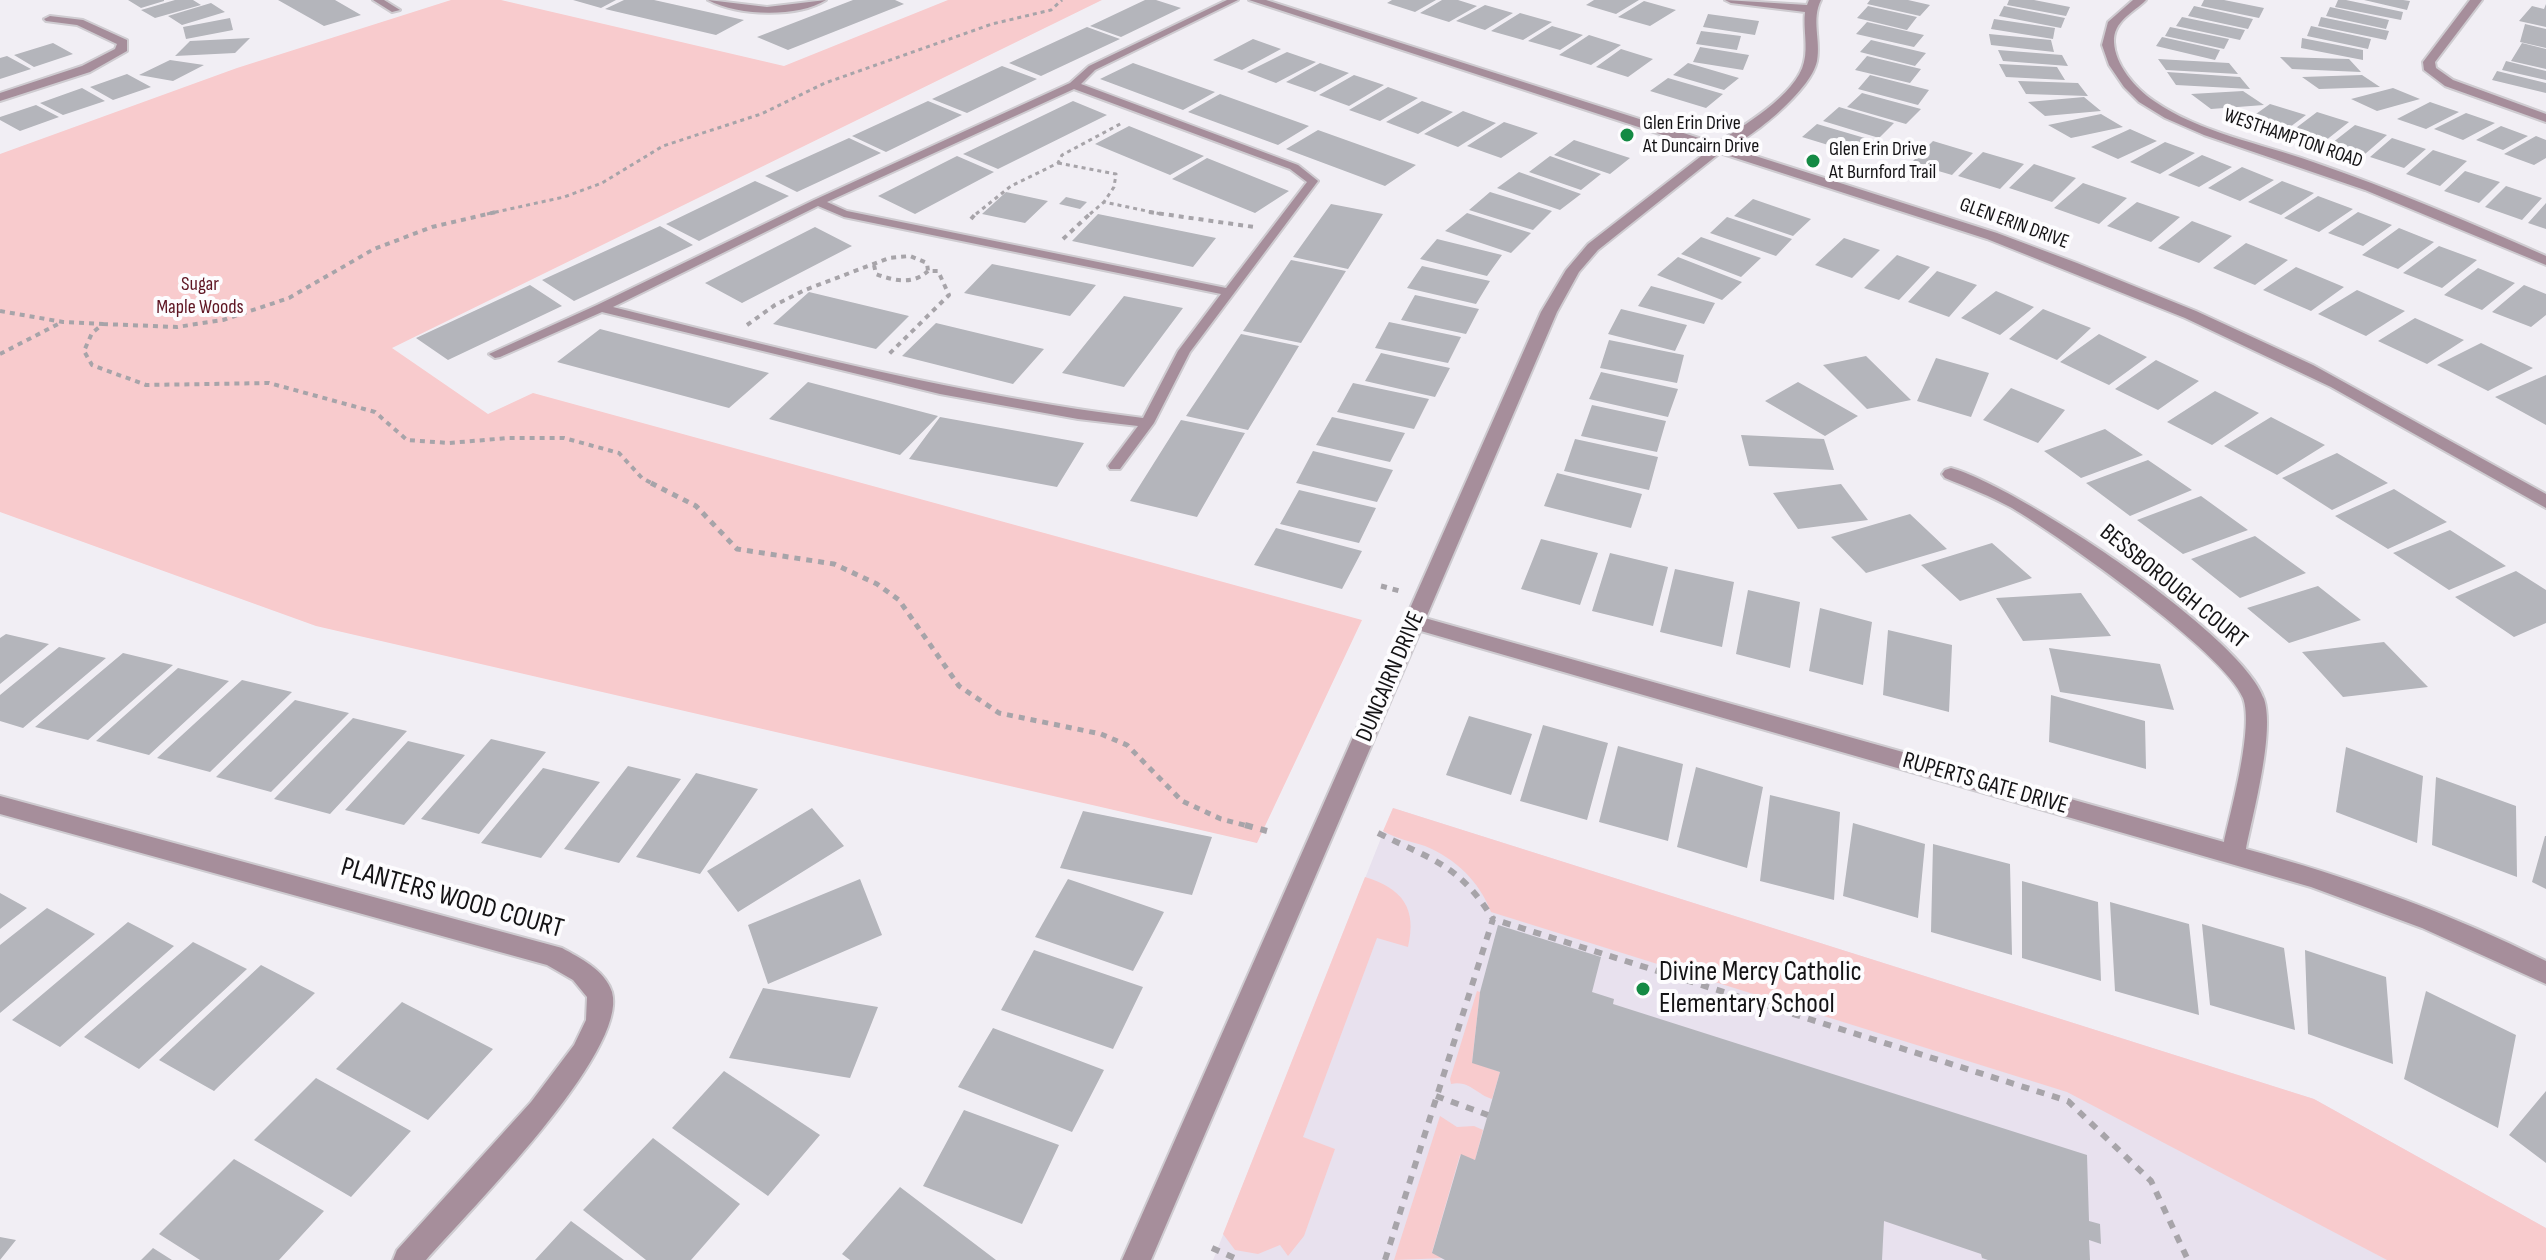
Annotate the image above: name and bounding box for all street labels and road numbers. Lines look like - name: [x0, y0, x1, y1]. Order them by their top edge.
- street label: WESTHAMPTON ROAD: [2220, 104, 2366, 174]
- street label: GLEN ERIN DRIVE: [1956, 193, 2072, 255]
- street label: BESSBOROUGH COURT: [2093, 519, 2253, 655]
- street label: DUNCAIRN DRIVE: [1351, 608, 1431, 746]
- street label: RUPERTS GATE DRIVE: [1899, 747, 2071, 821]
- street label: PLANTERS WOOD COURT: [337, 851, 567, 947]

